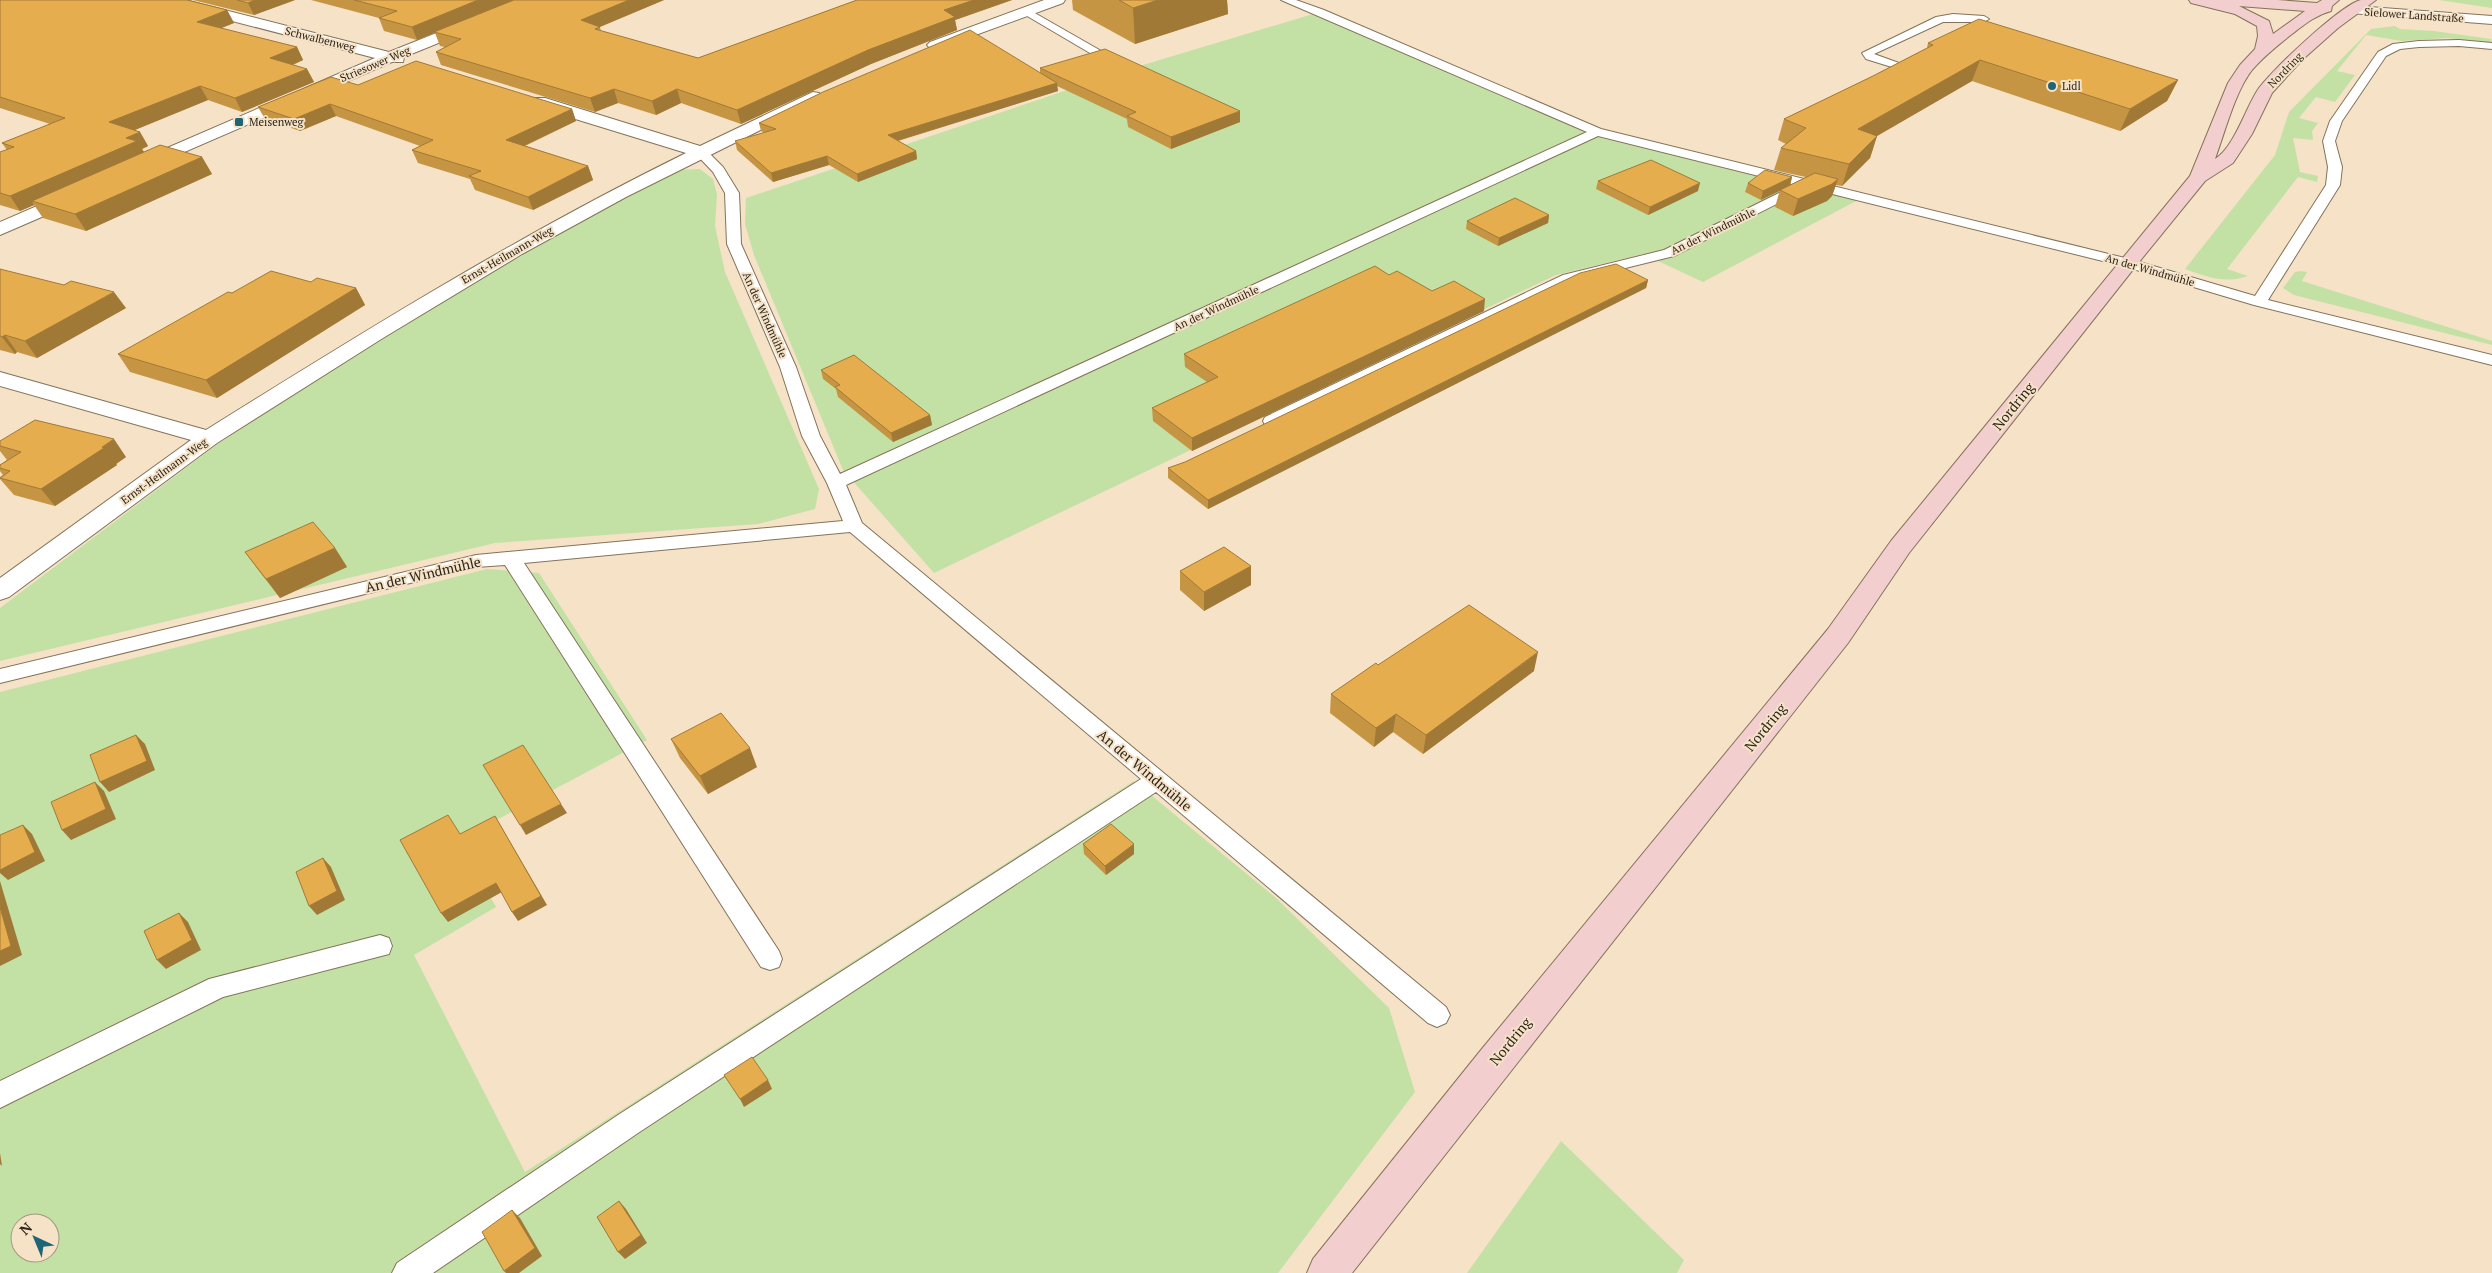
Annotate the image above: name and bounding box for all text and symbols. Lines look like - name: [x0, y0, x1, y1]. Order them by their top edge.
- street label: Sielower Landstraße: [2364, 5, 2465, 25]
- street label: Schwalbenweg: [284, 24, 357, 55]
- street label: Striesower Weg: [338, 43, 412, 85]
- street label: Nordring: [2265, 49, 2306, 91]
- place label: Lidl: [2062, 79, 2081, 93]
- marker: Lidl: [2046, 80, 2058, 92]
- place label: Meisenweg: [249, 115, 304, 129]
- marker: Meisenweg: [233, 116, 245, 128]
- street label: An der Windmühle: [1668, 204, 1758, 258]
- street label: Ernst-Heilmann-Weg: [459, 223, 556, 287]
- street label: An der Windmühle: [2104, 251, 2197, 290]
- street label: An der Windmühle: [740, 270, 790, 361]
- street label: An der Windmühle: [1171, 282, 1261, 334]
- street label: Nordring: [1988, 378, 2039, 434]
- street label: Ernst-Heilmann-Weg: [118, 435, 210, 507]
- street label: An der Windmühle: [363, 551, 483, 597]
- street label: Nordring: [1740, 699, 1791, 755]
- street label: An der Windmühle: [1094, 725, 1196, 815]
- street label: Nordring: [1485, 1013, 1536, 1069]
- north arrow: [10, 1213, 60, 1263]
- text: N: [15, 1218, 36, 1239]

